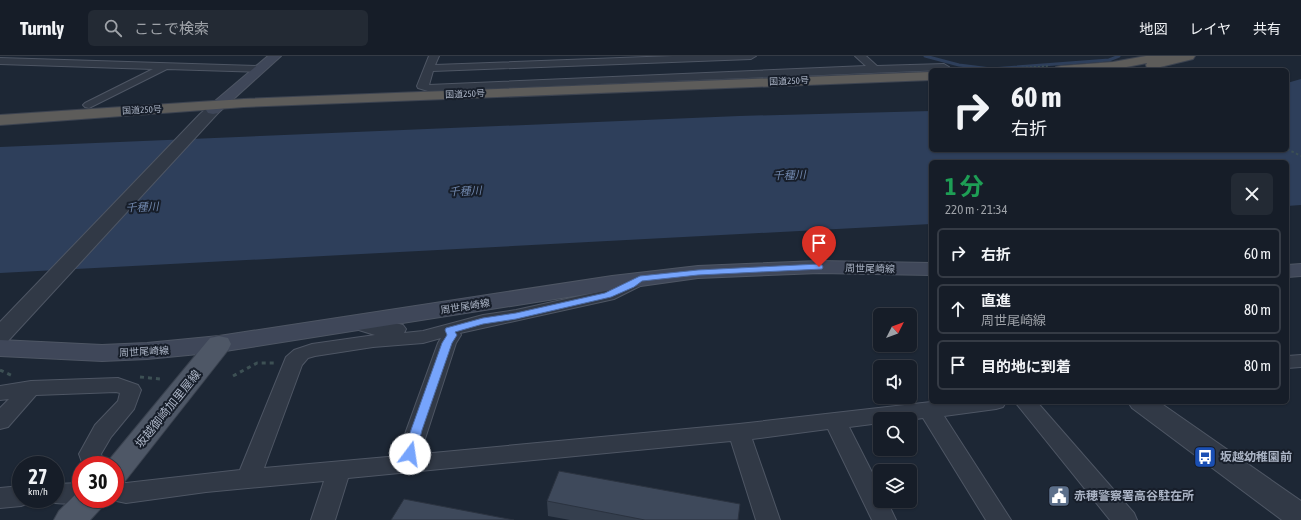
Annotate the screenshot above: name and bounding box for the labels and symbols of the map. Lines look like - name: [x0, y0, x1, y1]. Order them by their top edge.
- street label: 国道250号: [769, 75, 809, 87]
- street label: 国道250号: [445, 88, 485, 100]
- street label: 国道250号: [122, 104, 162, 116]
- water label: 千種川: [772, 168, 807, 182]
- water label: 千種川: [448, 184, 483, 198]
- water label: 千種川: [125, 200, 160, 214]
- pin: [802, 226, 836, 267]
- street label: 周世尾崎線: [845, 263, 895, 274]
- street label: 周世尾崎線: [440, 297, 491, 316]
- north arrow: [873, 308, 917, 352]
- street label: 周世尾崎線: [119, 345, 169, 358]
- street label: 坂越御崎加里屋線: [132, 367, 204, 451]
- position arrow: [389, 433, 431, 475]
- bus stop icon: 坂越幼稚園前: [1192, 444, 1218, 470]
- place label: 坂越幼稚園前: [1220, 450, 1292, 464]
- speed limit sign: 30: [72, 456, 124, 508]
- public building icon: 赤穂警察署高谷駐在所: [1046, 483, 1072, 509]
- place label: 赤穂警察署高谷駐在所: [1074, 489, 1194, 503]

